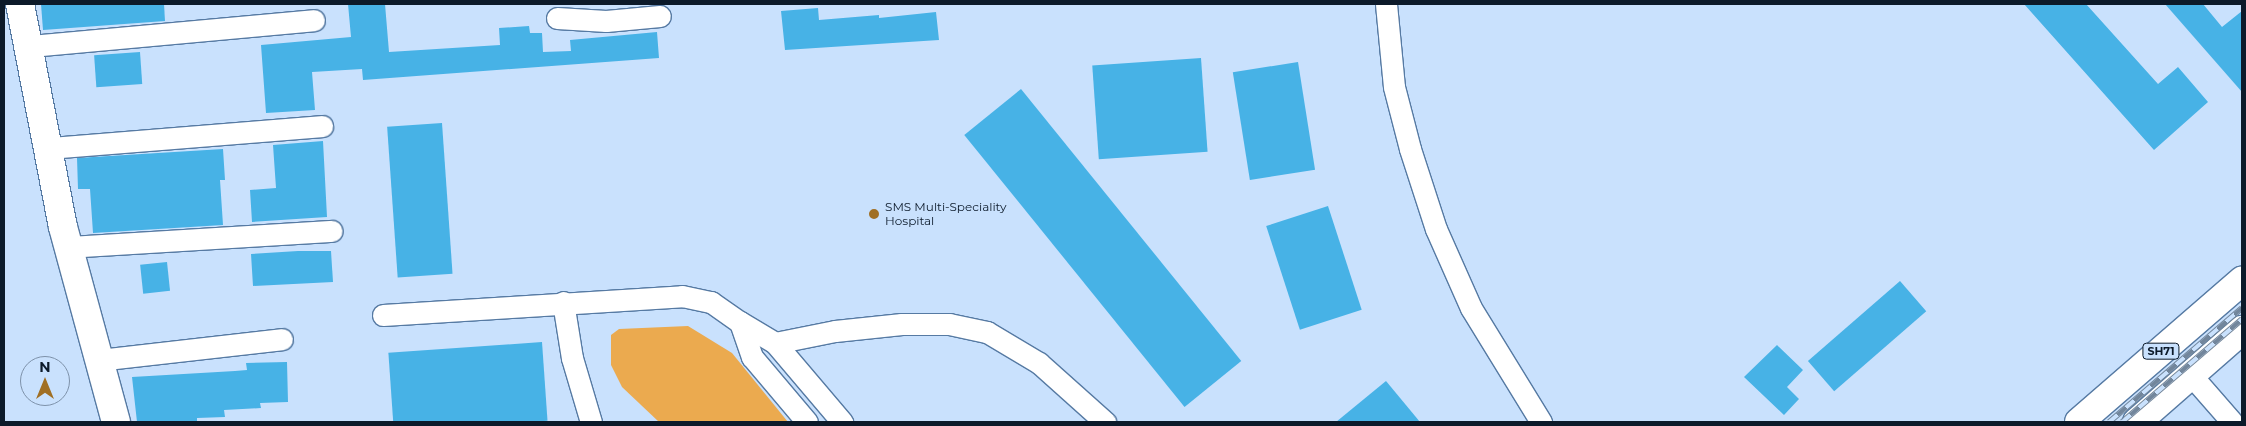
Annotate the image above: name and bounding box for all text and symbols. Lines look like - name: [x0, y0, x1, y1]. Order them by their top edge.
- place label: SMS Multi-Speciality Hospital: [885, 200, 1007, 228]
- marker: SMS Multi-Speciality Hospital: [867, 207, 881, 221]
- road number: SH71: [2142, 342, 2180, 360]
- north arrow: [20, 356, 70, 406]
- text: N: [39, 358, 51, 376]

